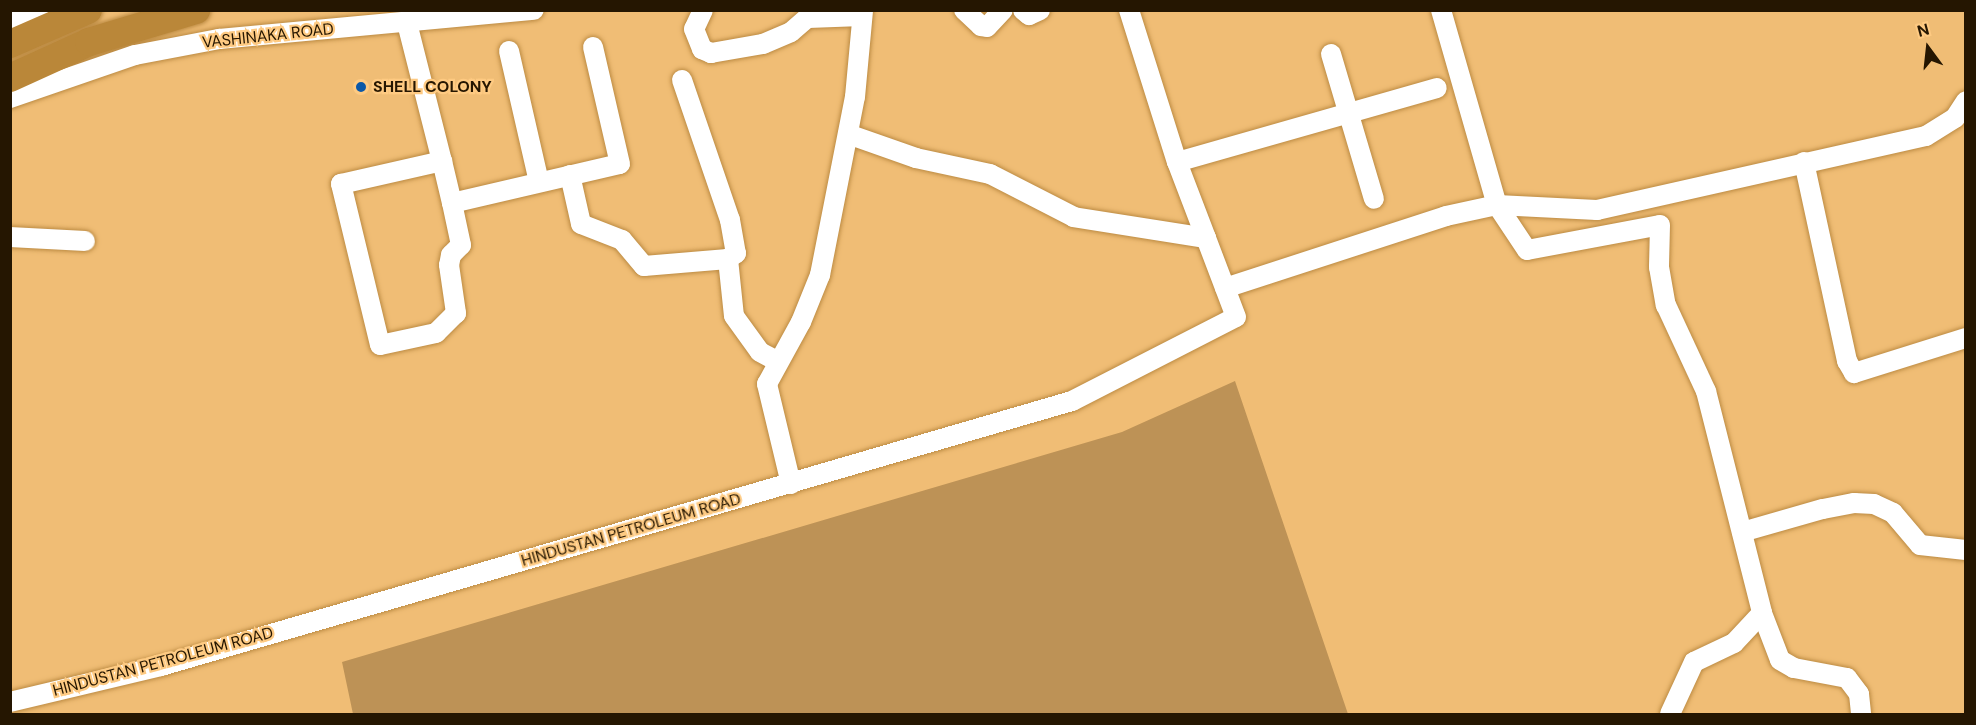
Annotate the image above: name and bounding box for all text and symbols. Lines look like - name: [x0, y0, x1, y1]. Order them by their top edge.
- north arrow: [1898, 18, 1958, 78]
- text: N: [1915, 18, 1932, 42]
- street label: VASHINAKA ROAD: [201, 20, 335, 52]
- place label: SHELL COLONY: [373, 77, 492, 97]
- marker: SHELL COLONY: [354, 80, 368, 94]
- street label: HINDUSTAN PETROLEUM ROAD: [519, 489, 743, 571]
- street label: HINDUSTAN PETROLEUM ROAD: [51, 623, 275, 701]

